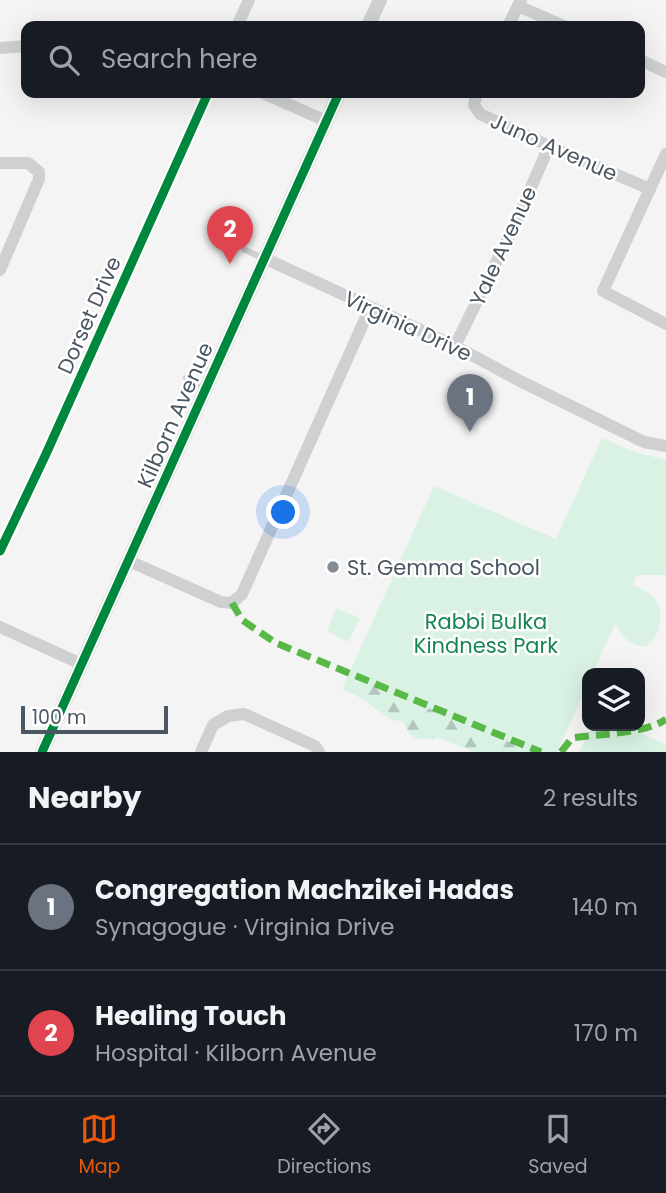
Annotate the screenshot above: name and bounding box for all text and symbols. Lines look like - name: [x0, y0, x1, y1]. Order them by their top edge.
- search box: [21, 21, 645, 98]
- icon: search: [45, 41, 83, 79]
- text: Search here: [101, 41, 258, 77]
- street label: Juno Avenue: [486, 106, 622, 188]
- street label: Yale Avenue: [463, 181, 543, 311]
- pin: 2: [207, 206, 253, 264]
- street label: Dorset Drive: [50, 252, 128, 378]
- street label: Virginia Drive: [340, 284, 476, 368]
- street label: Kilborn Avenue: [130, 338, 220, 492]
- pin: 1: [447, 374, 493, 432]
- your location: [266, 495, 300, 529]
- place label: St. Gemma School: [347, 553, 540, 582]
- marker: St. Gemma School: [325, 559, 341, 575]
- park label: Rabbi Bulka Kindness Park: [414, 607, 558, 660]
- map controls: [582, 668, 645, 731]
- button: layers: [582, 668, 645, 731]
- scale bar: [21, 703, 168, 735]
- text: 100 m: [32, 704, 87, 731]
- text: Nearby: [28, 776, 142, 819]
- text: 2 results: [543, 782, 638, 814]
- text: Congregation Machzikei Hadas: [95, 872, 514, 908]
- text: 1: [47, 891, 55, 923]
- text: 140 m: [572, 891, 638, 923]
- text: Synagogue · Virginia Drive: [95, 911, 394, 943]
- text: Healing Touch: [95, 998, 286, 1034]
- text: 2: [44, 1017, 58, 1049]
- text: 170 m: [574, 1017, 638, 1049]
- text: Hospital · Kilborn Avenue: [95, 1037, 377, 1069]
- tab: Map: [78, 1110, 120, 1181]
- tab: Directions: [277, 1110, 372, 1181]
- tab: Saved: [528, 1110, 588, 1181]

